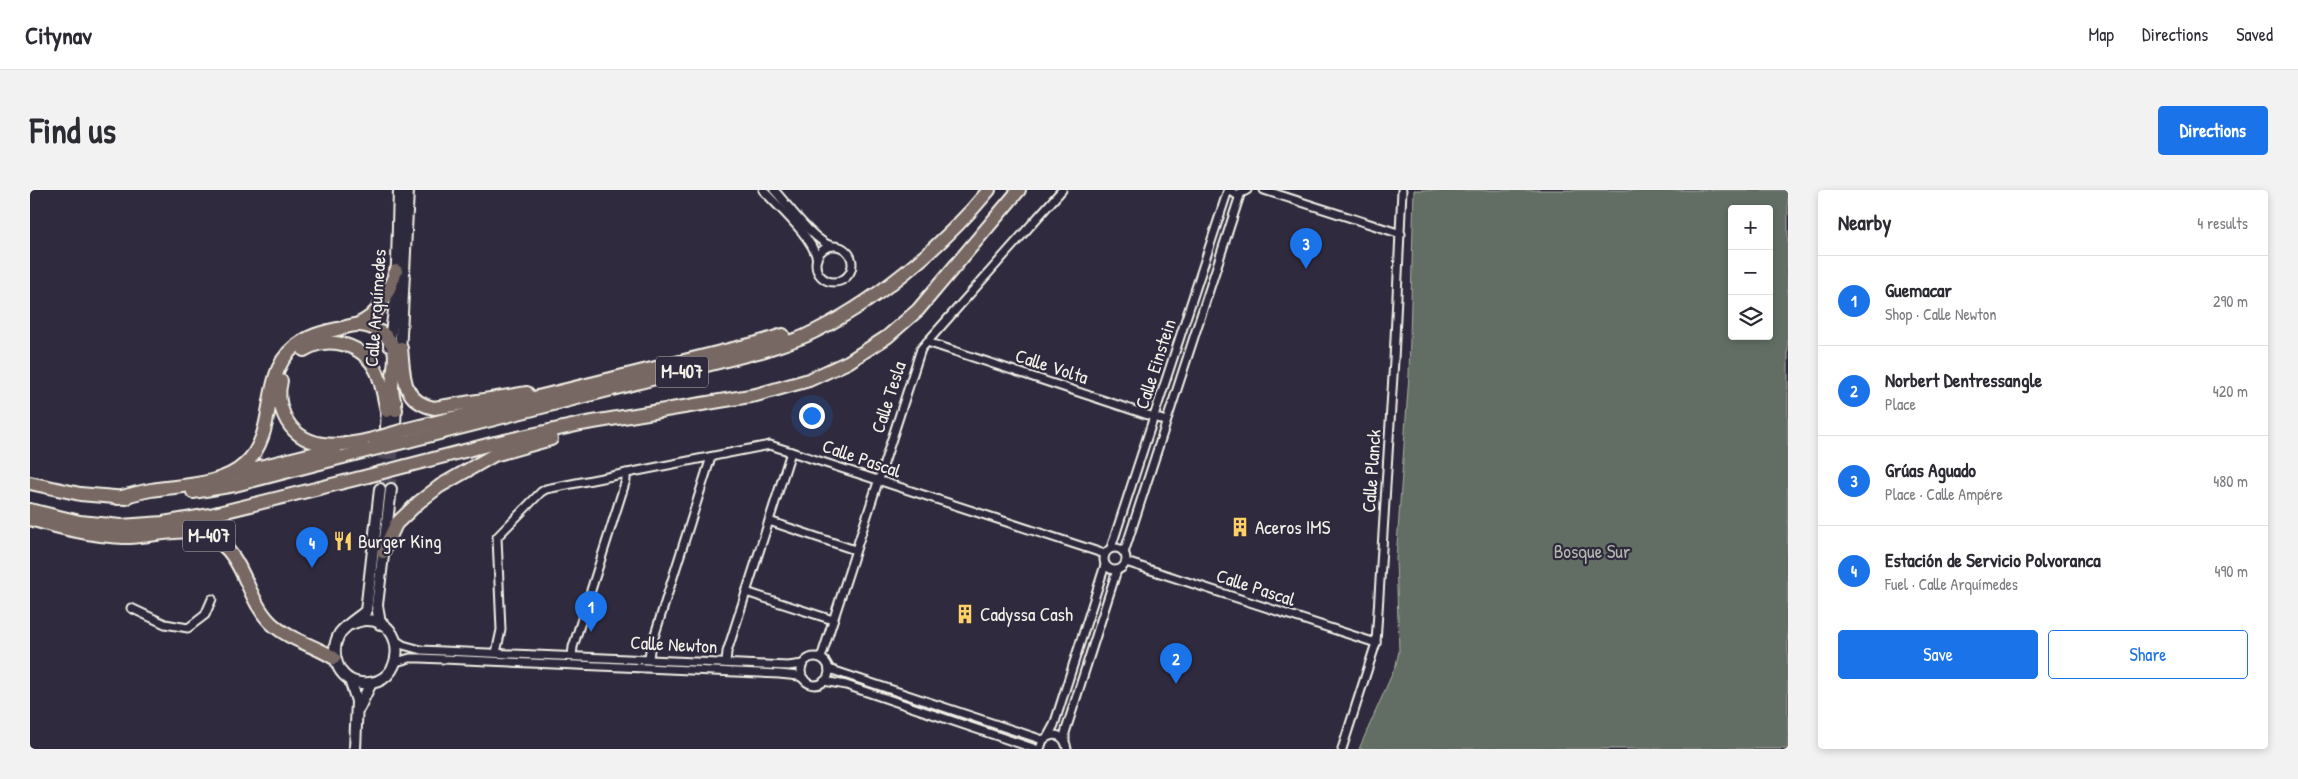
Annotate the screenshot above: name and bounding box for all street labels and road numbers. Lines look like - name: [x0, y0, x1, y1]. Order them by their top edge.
- street label: Calle Arquímedes: [358, 248, 392, 368]
- street label: Calle Einstein: [1128, 316, 1182, 412]
- street label: Calle Volta: [1012, 342, 1092, 390]
- road number: M-407: [656, 356, 708, 388]
- street label: Calle Tesla: [864, 357, 912, 436]
- street label: Calle Planck: [1355, 428, 1387, 514]
- street label: Calle Pascal: [819, 432, 906, 484]
- road number: M-407: [183, 521, 235, 552]
- street label: Calle Pascal: [1213, 562, 1300, 612]
- street label: Calle Newton: [630, 629, 718, 659]

